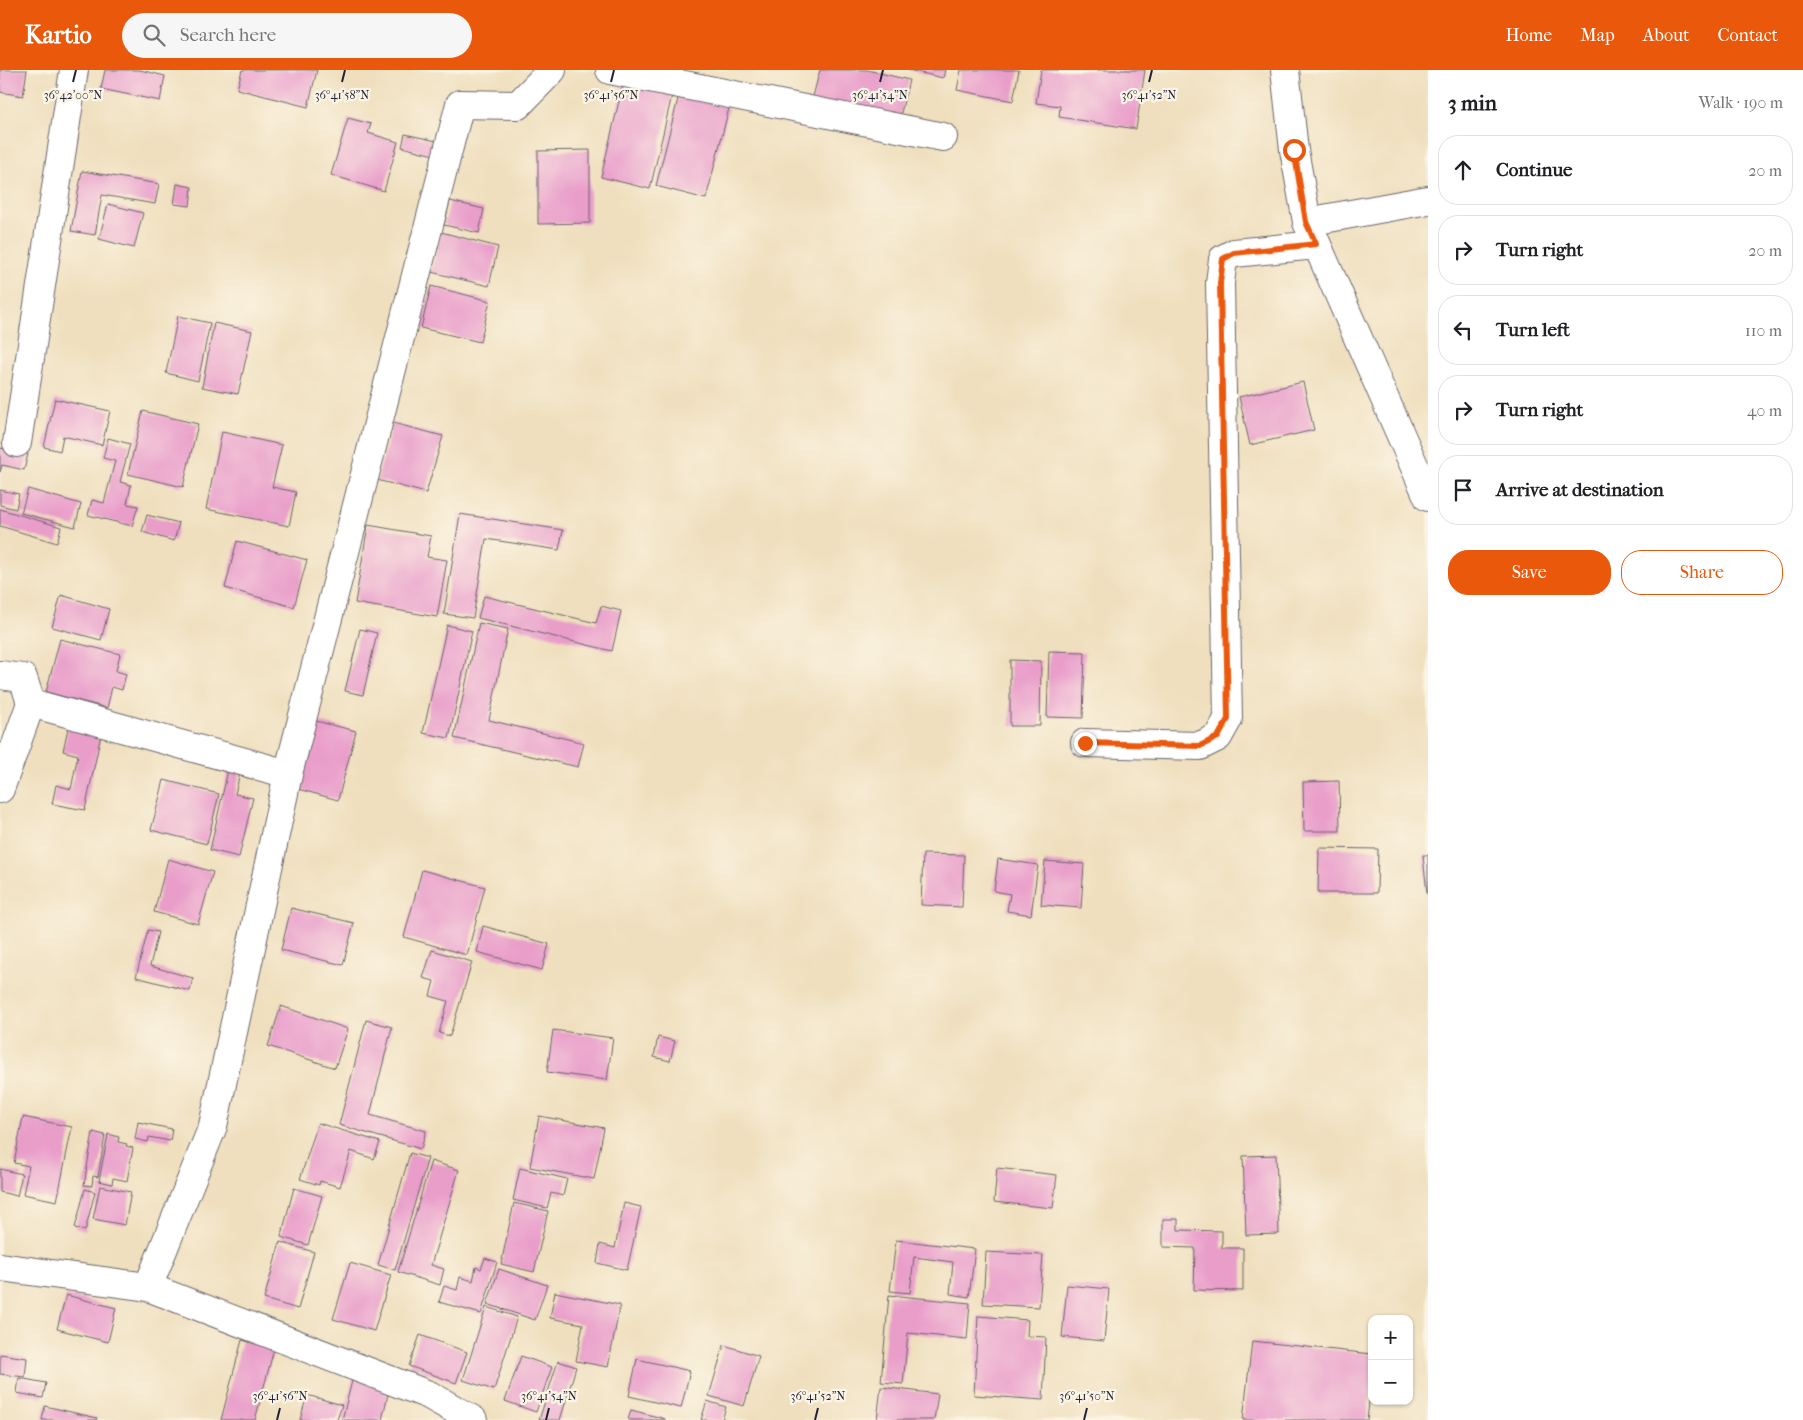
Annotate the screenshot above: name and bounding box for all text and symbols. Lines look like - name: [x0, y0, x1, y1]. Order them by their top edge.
- search box: [122, 13, 472, 58]
- text: Kartio: [25, 21, 92, 49]
- icon: search: [140, 21, 168, 49]
- text: Search here: [180, 24, 276, 46]
- text: Home: [1505, 25, 1552, 46]
- text: Map: [1580, 25, 1615, 46]
- text: About: [1643, 25, 1689, 46]
- text: Contact: [1717, 25, 1778, 46]
- text: 36°42'00"N: [44, 88, 102, 102]
- text: 36°41'58"N: [315, 88, 369, 102]
- text: 36°41'56"N: [583, 88, 639, 102]
- text: 36°41'54"N: [852, 88, 908, 102]
- text: 36°41'52"N: [1122, 88, 1176, 102]
- text: 3 min: [1448, 91, 1497, 115]
- text: Walk · 190 m: [1699, 93, 1783, 112]
- route start: [1283, 139, 1306, 162]
- icon: ahead: [1449, 156, 1477, 184]
- text: Continue: [1496, 159, 1572, 181]
- text: 20 m: [1748, 161, 1782, 180]
- icon: right: [1449, 236, 1477, 264]
- text: Turn right: [1496, 239, 1583, 261]
- text: 20 m: [1748, 241, 1782, 260]
- icon: left: [1449, 316, 1477, 344]
- text: Turn left: [1496, 319, 1570, 341]
- text: 110 m: [1745, 321, 1782, 340]
- icon: right: [1449, 396, 1477, 424]
- text: Turn right: [1496, 399, 1583, 421]
- text: 40 m: [1747, 401, 1782, 420]
- icon: arrive: [1449, 476, 1477, 504]
- text: Arrive at destination: [1496, 479, 1664, 501]
- button: Save: [1448, 550, 1611, 595]
- button: Share: [1621, 550, 1783, 595]
- route end: [1074, 732, 1097, 755]
- map controls: [1368, 1315, 1413, 1405]
- button: +: [1368, 1315, 1413, 1360]
- button: −: [1368, 1360, 1413, 1405]
- text: 36°41'56"N: [252, 1389, 308, 1403]
- text: 36°41'54"N: [521, 1389, 577, 1403]
- text: 36°41'52"N: [791, 1389, 845, 1403]
- text: 36°41'50"N: [1059, 1389, 1115, 1403]

